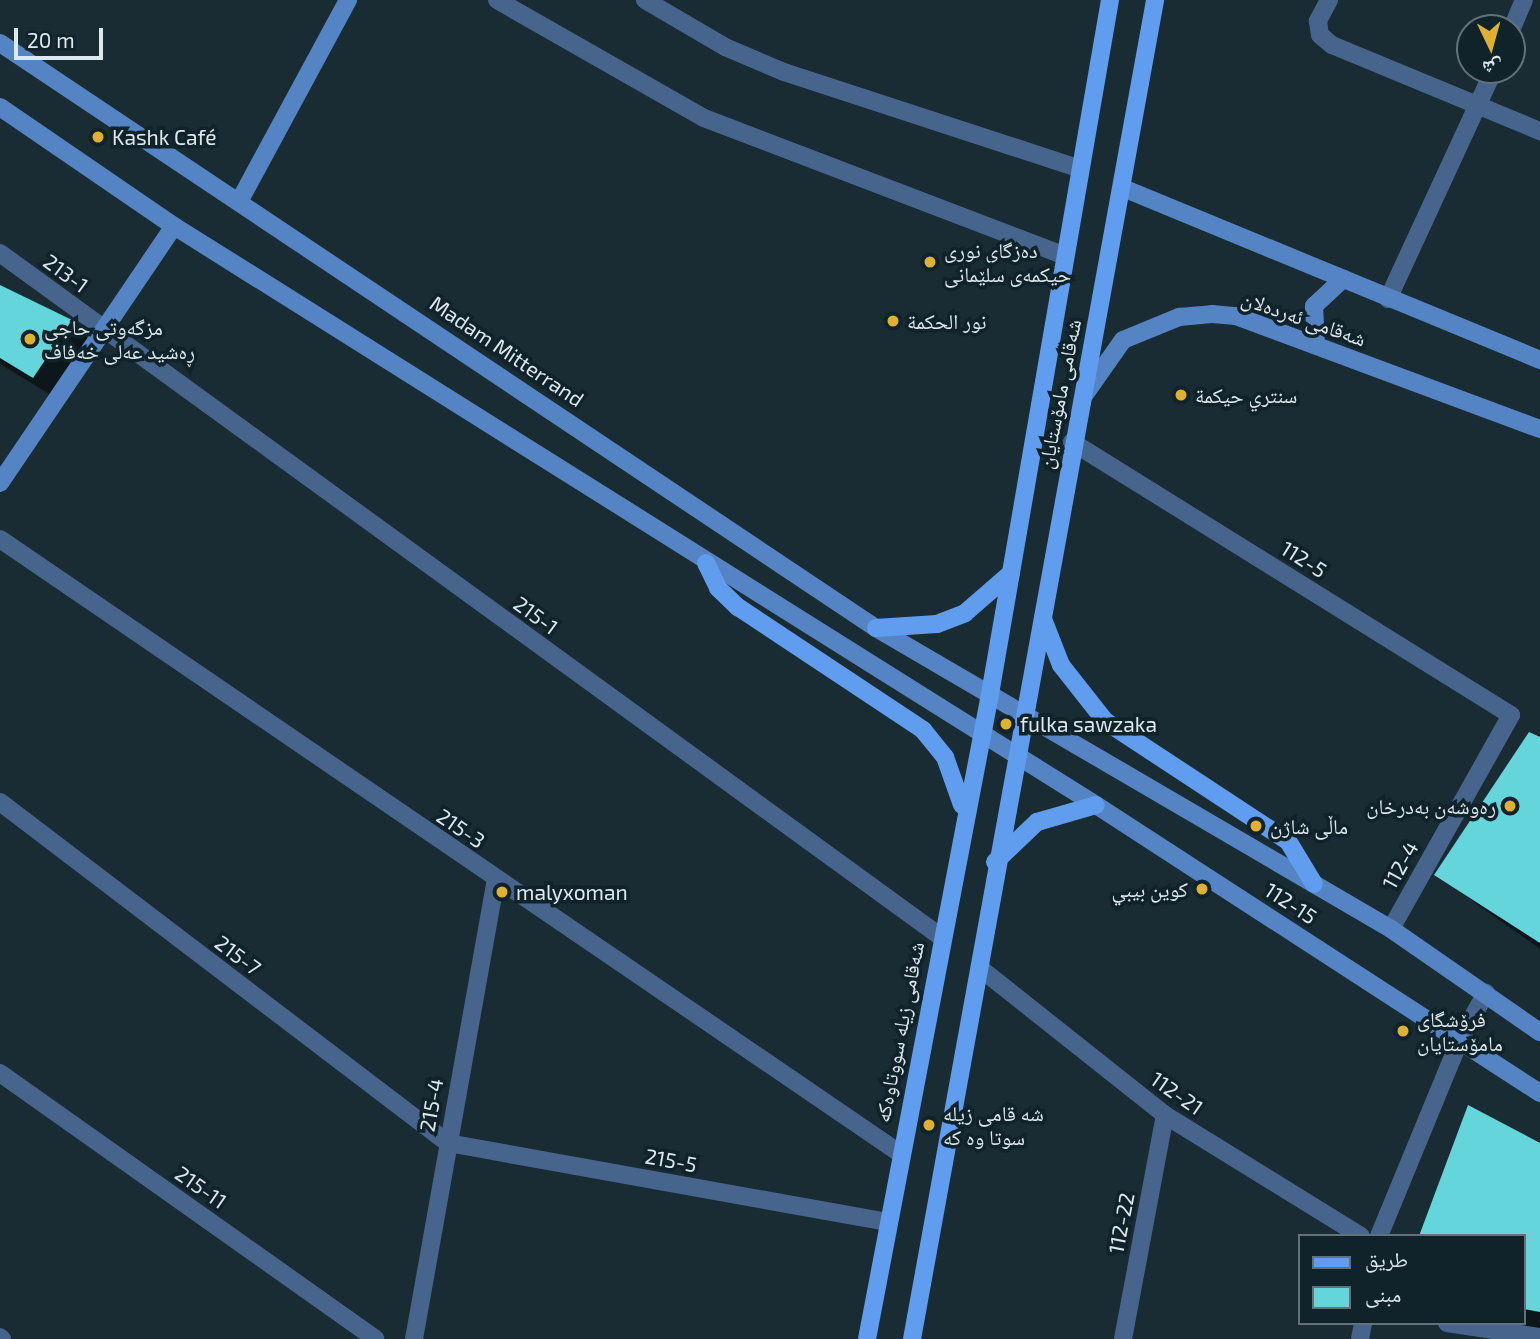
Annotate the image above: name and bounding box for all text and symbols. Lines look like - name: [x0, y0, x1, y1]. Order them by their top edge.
- scale bar: [18, 14, 107, 58]
- north arrow: [1456, 14, 1526, 84]
- text: 20 m: [27, 27, 75, 52]
- text: ش: [1482, 56, 1504, 81]
- place label: Kashk Café: [112, 124, 217, 150]
- marker: Kashk Café: [90, 129, 106, 145]
- place label: دەزگای نوری حیکمەی سلێمانی: [944, 237, 1071, 287]
- street label: 213-1: [39, 248, 93, 298]
- marker: دەزگای نوری حیکمەی سلێمانی: [922, 254, 938, 270]
- street label: شەقامی ئەردەلان: [1238, 285, 1370, 351]
- street label: Madam Mitterrand: [425, 290, 589, 412]
- place label: نور الحكمة: [907, 308, 987, 334]
- marker: نور الحكمة: [885, 313, 901, 329]
- place label: مزگەوتی حاجی ڕەشید عەلی خەفاف: [44, 314, 195, 364]
- street label: شەقامی مامۆستایان: [1032, 317, 1086, 471]
- marker: مزگەوتی حاجی ڕەشید عەلی خەفاف: [22, 331, 38, 347]
- place label: سنتري حيكمة: [1195, 382, 1297, 408]
- marker: سنتري حيكمة: [1173, 387, 1189, 403]
- street label: 112-5: [1276, 535, 1332, 583]
- street label: 215-1: [509, 591, 563, 639]
- place label: fulka sawzaka: [1020, 711, 1157, 737]
- marker: fulka sawzaka: [998, 716, 1014, 732]
- place label: رەوشەن بەدرخان: [1366, 793, 1496, 819]
- marker: رەوشەن بەدرخان: [1502, 798, 1518, 814]
- street label: 215-3: [432, 803, 490, 853]
- place label: ماڵی شاژن: [1270, 813, 1348, 839]
- marker: ماڵی شاژن: [1248, 818, 1264, 834]
- street label: 112-4: [1377, 837, 1423, 893]
- place label: كوين بيبي: [1111, 876, 1188, 902]
- street label: 112-15: [1260, 877, 1322, 929]
- place label: malyxoman: [516, 879, 628, 905]
- marker: كوين بيبي: [1194, 881, 1210, 897]
- marker: malyxoman: [494, 884, 510, 900]
- street label: 215-7: [210, 930, 266, 980]
- street label: شەقامی زیلە سووتاوەکە: [869, 940, 929, 1124]
- place label: فرۆشگای مامۆستایان: [1417, 1006, 1503, 1056]
- marker: فرۆشگای مامۆستایان: [1395, 1023, 1411, 1039]
- street label: 112-21: [1146, 1066, 1208, 1120]
- street label: 215-4: [414, 1076, 448, 1134]
- place label: شه قامى زيله سوتا وه كه: [943, 1100, 1044, 1150]
- marker: شه قامى زيله سوتا وه كه: [921, 1117, 937, 1133]
- street label: 215-5: [643, 1143, 699, 1177]
- street label: 215-11: [170, 1160, 232, 1214]
- street label: 112-22: [1103, 1190, 1139, 1256]
- legend: [1298, 1234, 1526, 1325]
- text: طريق: [1365, 1246, 1408, 1271]
- text: مبنى: [1365, 1281, 1401, 1306]

